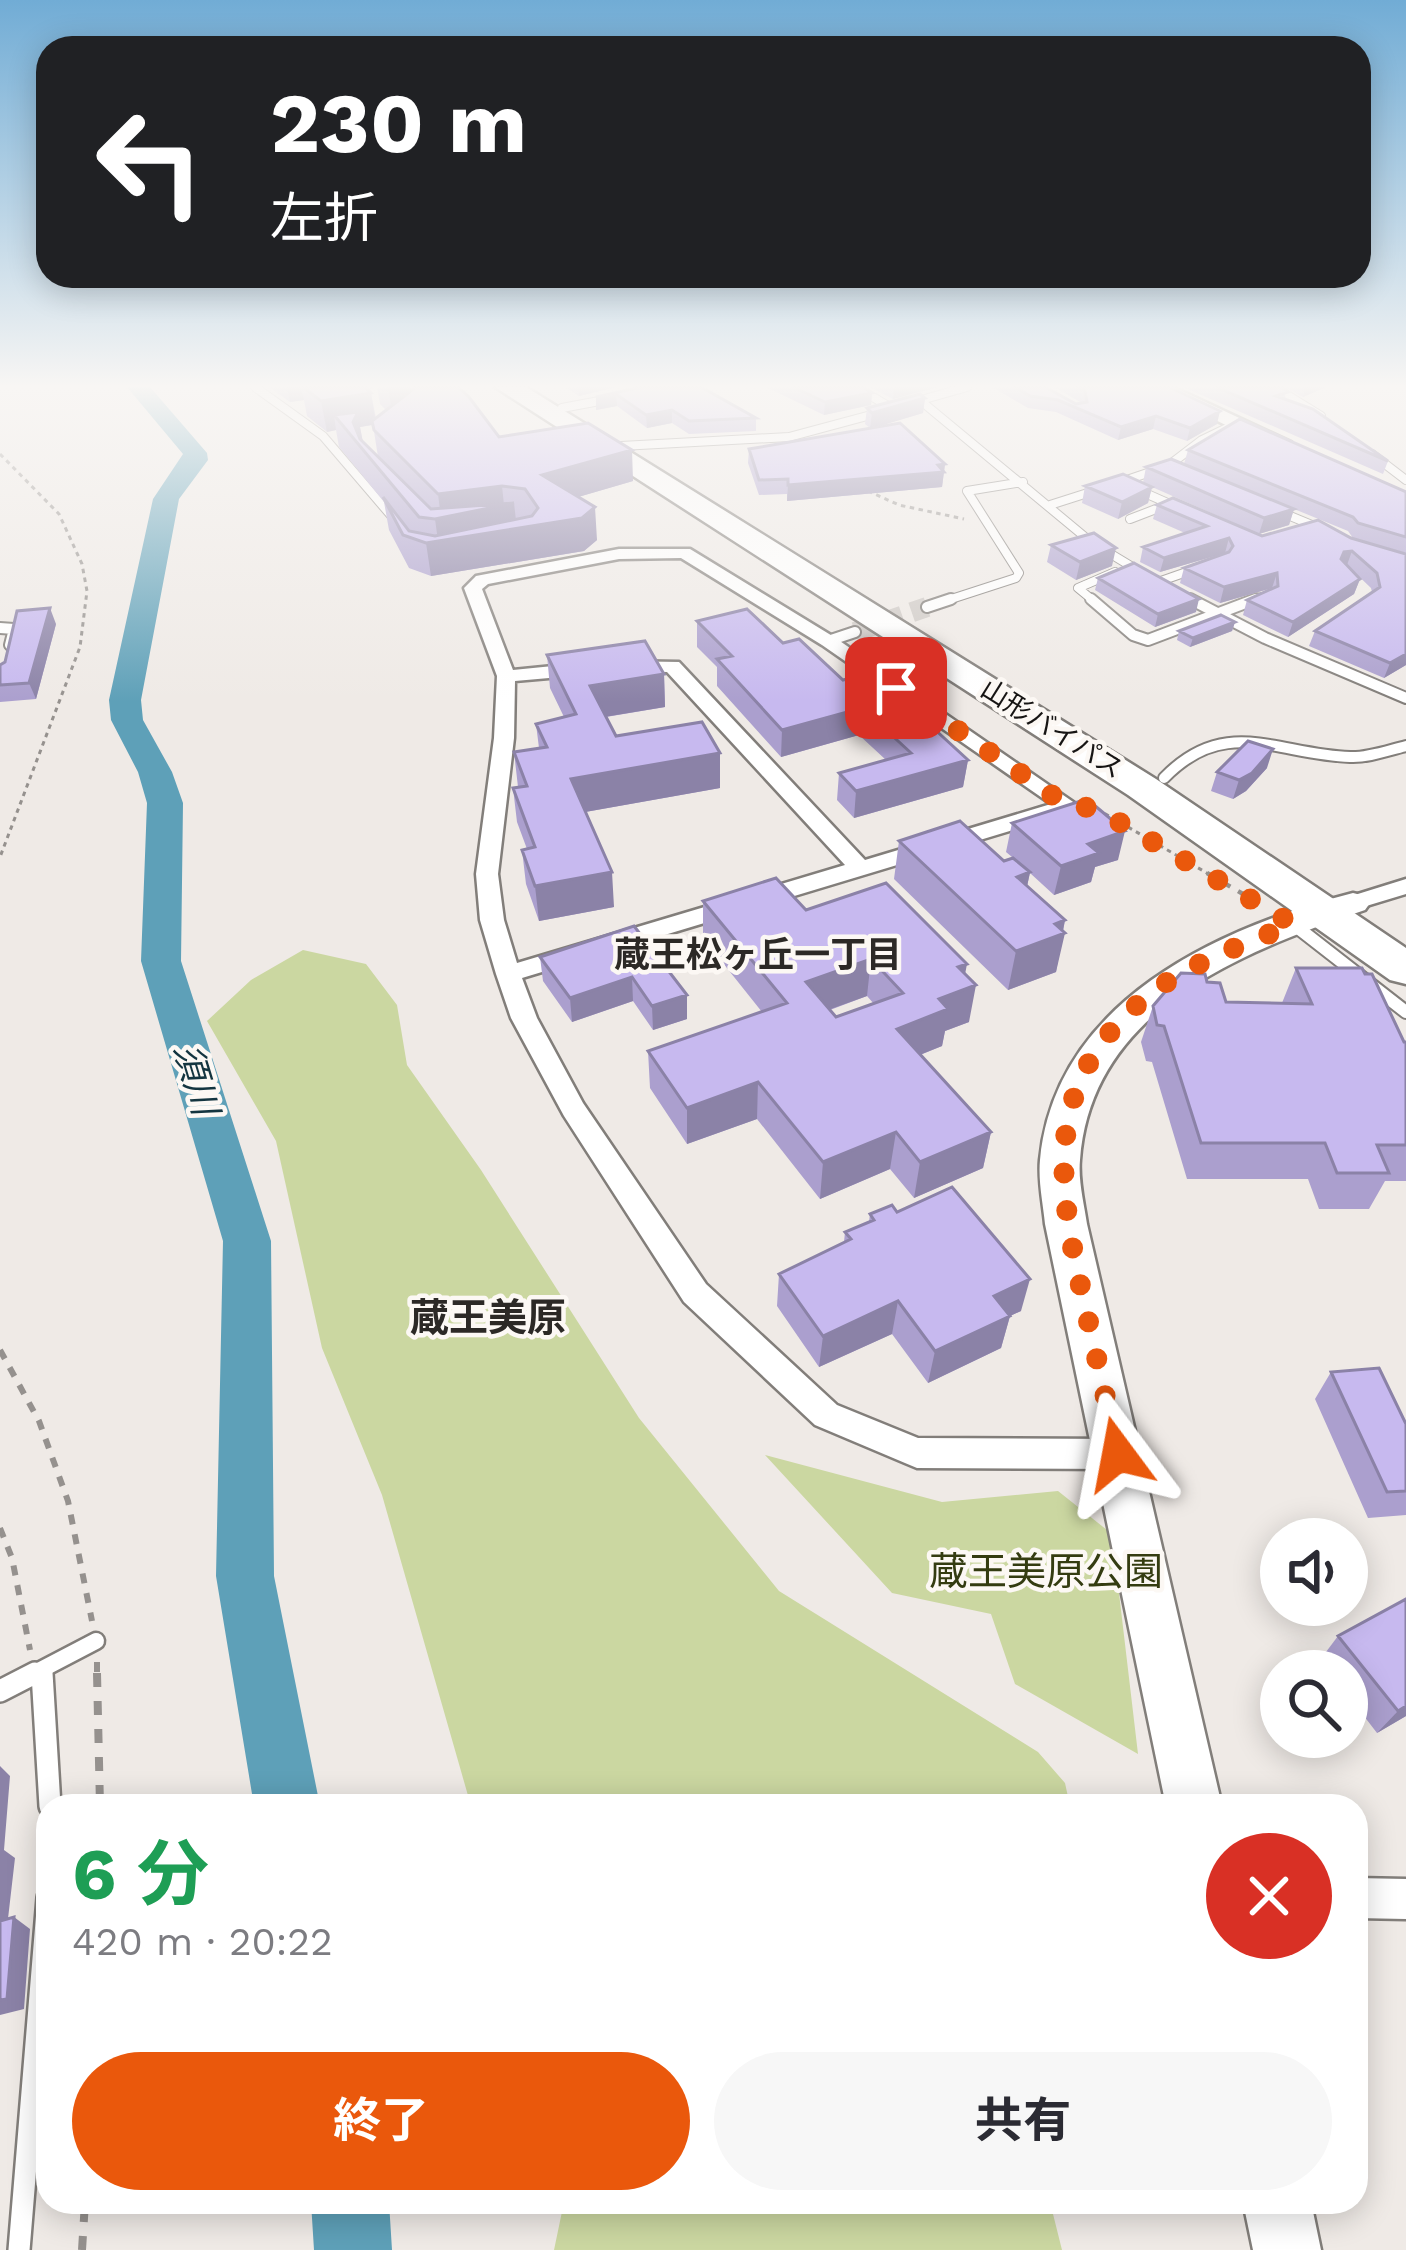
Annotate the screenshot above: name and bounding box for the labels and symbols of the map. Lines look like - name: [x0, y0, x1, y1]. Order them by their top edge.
- pin: [845, 637, 947, 739]
- street label: 山形バイパス: [975, 673, 1129, 785]
- district label: 蔵王松ヶ丘一丁目: [614, 934, 902, 976]
- water label: 須川: [165, 1039, 228, 1124]
- district label: 蔵王美原: [410, 1295, 566, 1340]
- position arrow: [1055, 1391, 1181, 1517]
- park label: 蔵王美原公園: [929, 1549, 1163, 1594]

